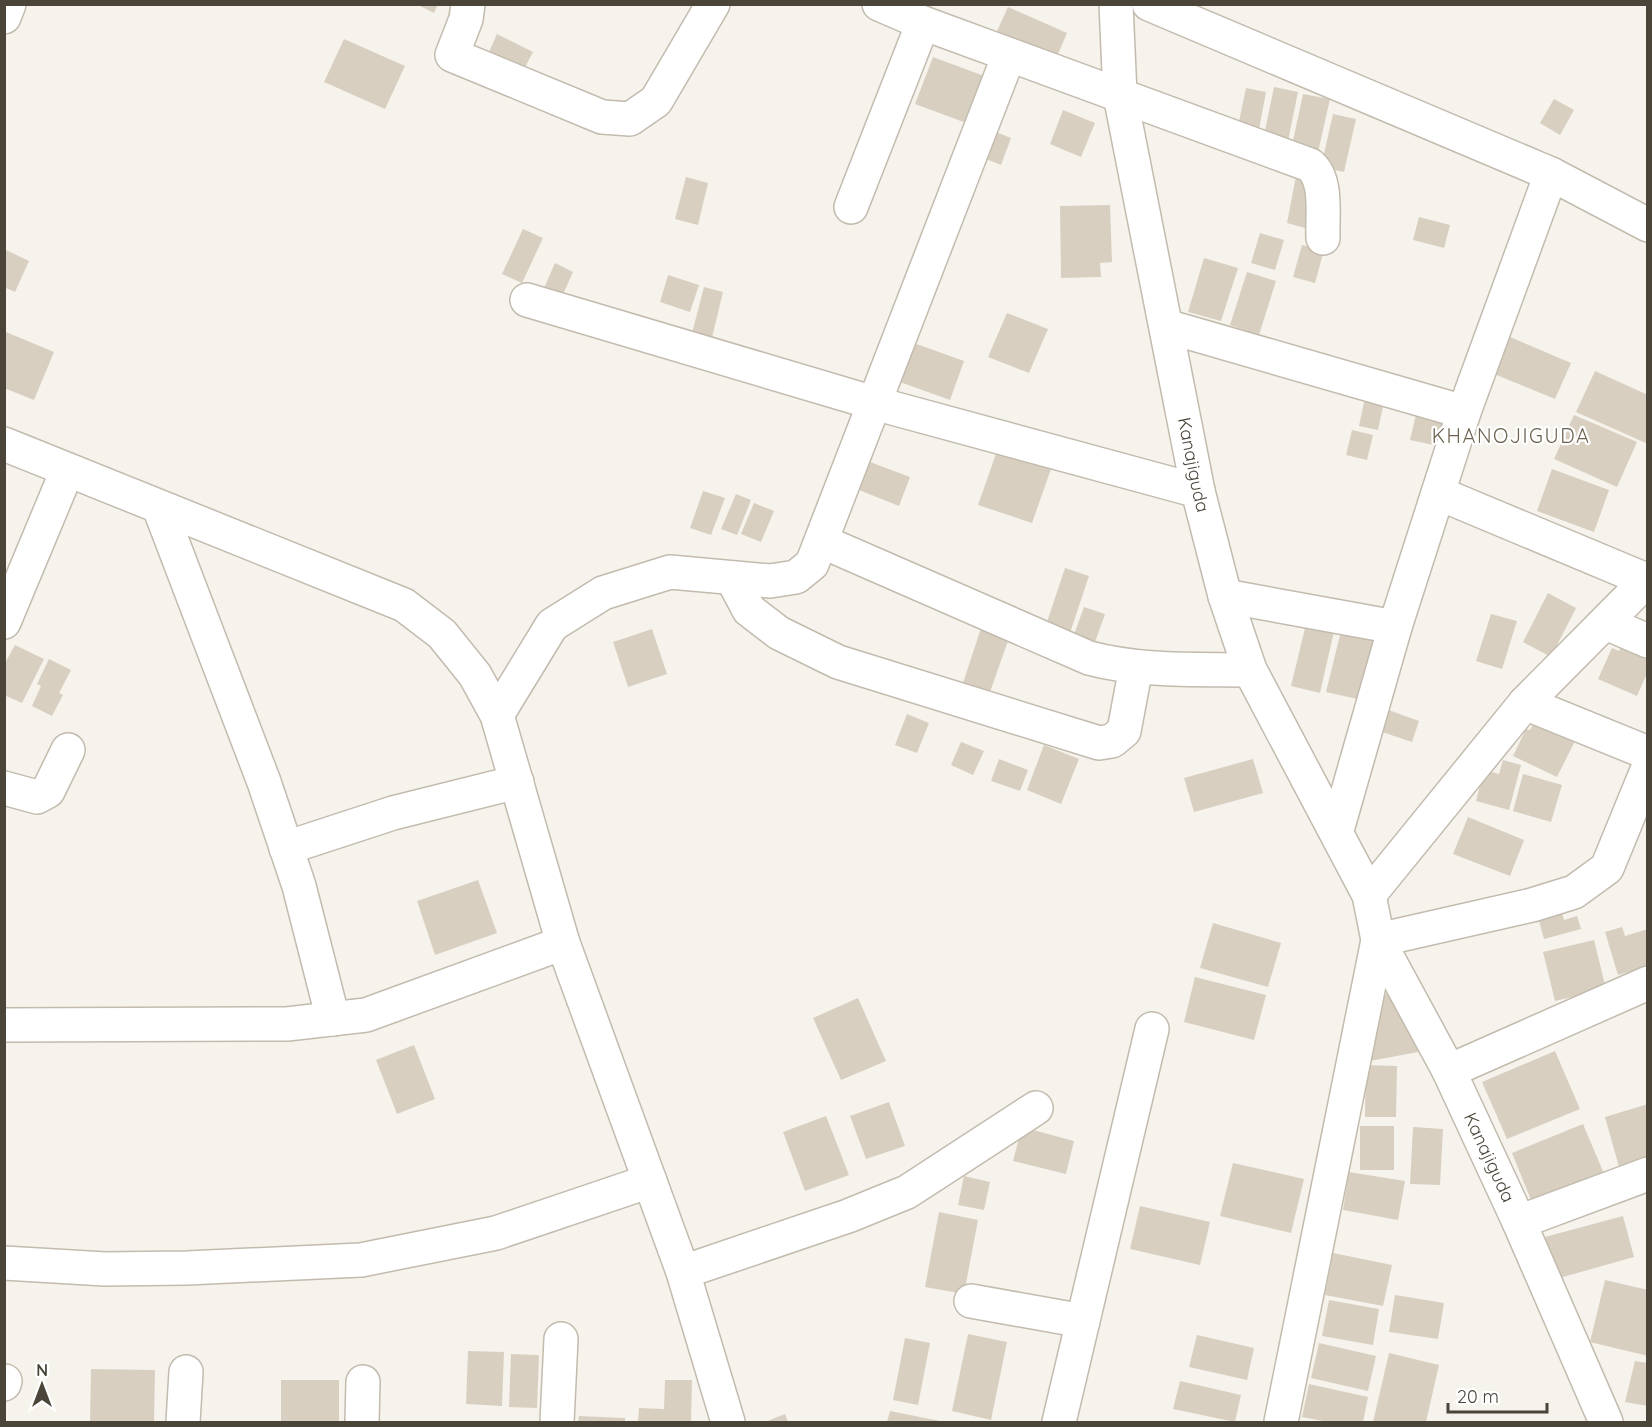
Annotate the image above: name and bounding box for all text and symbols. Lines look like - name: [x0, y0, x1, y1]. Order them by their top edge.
- street label: Kanajiguda: [1173, 415, 1215, 515]
- district label: KHANOJIGUDA: [1432, 423, 1590, 448]
- street label: Kanajiguda: [1459, 1109, 1520, 1206]
- north arrow: [12, 1355, 72, 1415]
- text: N: [36, 1360, 48, 1380]
- scale bar: [1448, 1376, 1547, 1414]
- text: 20 m: [1457, 1385, 1499, 1408]

